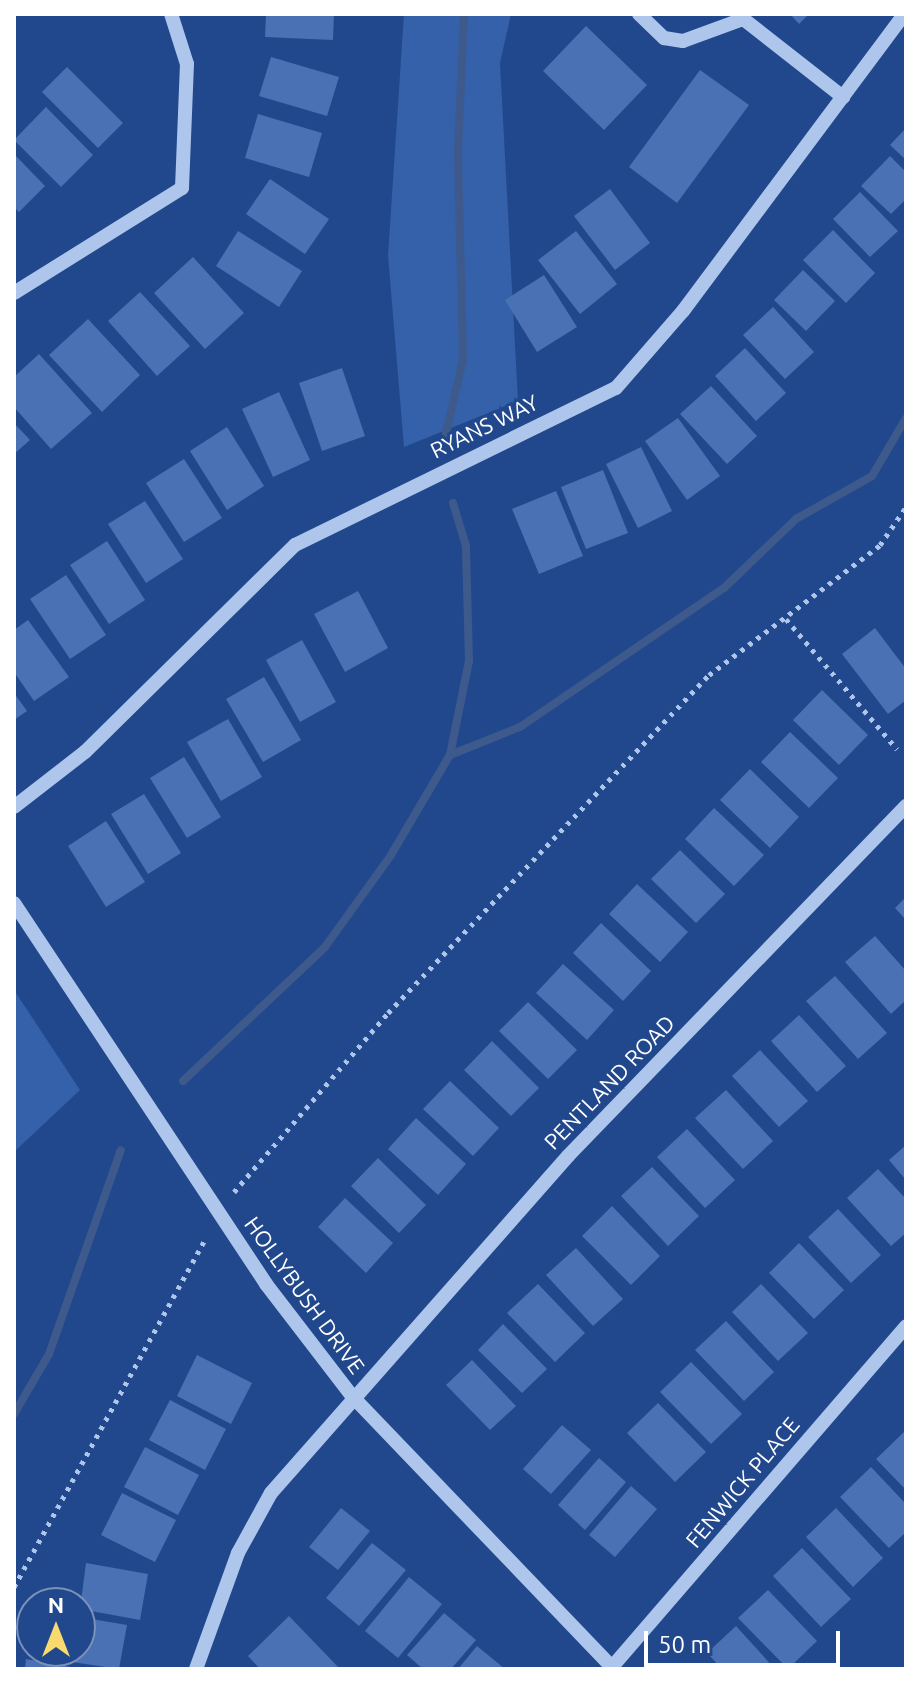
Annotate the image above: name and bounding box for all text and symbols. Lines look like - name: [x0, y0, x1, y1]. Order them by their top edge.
- street label: RYANS WAY: [426, 389, 542, 463]
- street label: PENTLAND ROAD: [538, 1009, 680, 1155]
- street label: HOLLYBUSH DRIVE: [239, 1211, 371, 1379]
- street label: FENWICK PLACE: [680, 1411, 804, 1553]
- north arrow: [16, 1587, 96, 1667]
- text: N: [48, 1592, 64, 1617]
- scale bar: [648, 1615, 844, 1665]
- text: 50 m: [658, 1631, 711, 1658]

